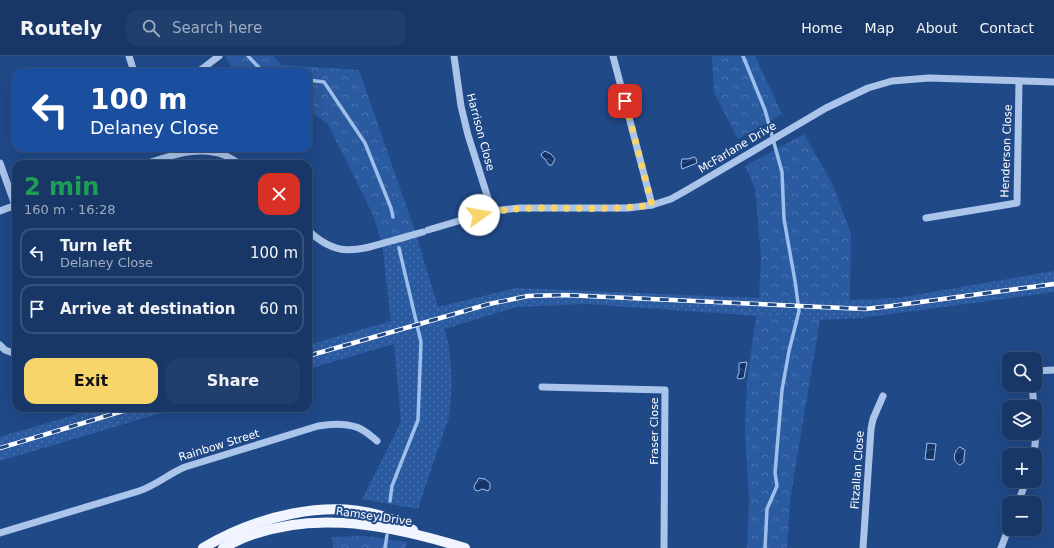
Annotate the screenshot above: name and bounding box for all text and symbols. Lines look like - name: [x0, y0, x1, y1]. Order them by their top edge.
- search box: [126, 10, 406, 46]
- text: Routely: [20, 17, 102, 39]
- icon: search: [140, 17, 162, 39]
- text: Search here: [172, 19, 262, 37]
- text: Home: [801, 20, 843, 36]
- text: Map: [865, 20, 894, 36]
- text: About: [916, 20, 958, 36]
- text: Contact: [980, 20, 1034, 36]
- text: 100 m: [90, 83, 187, 116]
- icon: left: [24, 84, 76, 136]
- pin: [608, 84, 642, 118]
- icon: arrive: [614, 90, 636, 112]
- street label: Harrison Close: [464, 92, 497, 173]
- street label: Henderson Close: [998, 104, 1015, 198]
- text: Delaney Close: [90, 117, 219, 138]
- street label: McFarlane Drive: [696, 119, 779, 176]
- text: 2 min: [24, 173, 99, 201]
- button: close: [258, 173, 300, 215]
- position arrow: [458, 194, 500, 236]
- text: 160 m · 16:28: [24, 202, 115, 217]
- text: Turn left: [60, 237, 132, 255]
- icon: left: [26, 242, 48, 264]
- text: 100 m: [250, 244, 298, 262]
- text: Delaney Close: [60, 255, 153, 270]
- icon: arrive: [26, 298, 48, 320]
- text: Arrive at destination: [60, 300, 235, 318]
- text: 60 m: [260, 300, 298, 318]
- map controls: [1002, 352, 1042, 536]
- button: search: [1002, 352, 1042, 392]
- button: Exit: [24, 358, 158, 404]
- button: Share: [166, 358, 300, 404]
- street label: Fraser Close: [648, 397, 661, 465]
- button: layers: [1002, 400, 1042, 440]
- street label: Rainbow Street: [177, 427, 262, 464]
- street label: Fitzallan Close: [848, 430, 867, 510]
- button: +: [1002, 448, 1042, 488]
- button: −: [1002, 496, 1042, 536]
- street label: Ramsey Drive: [335, 505, 413, 528]

